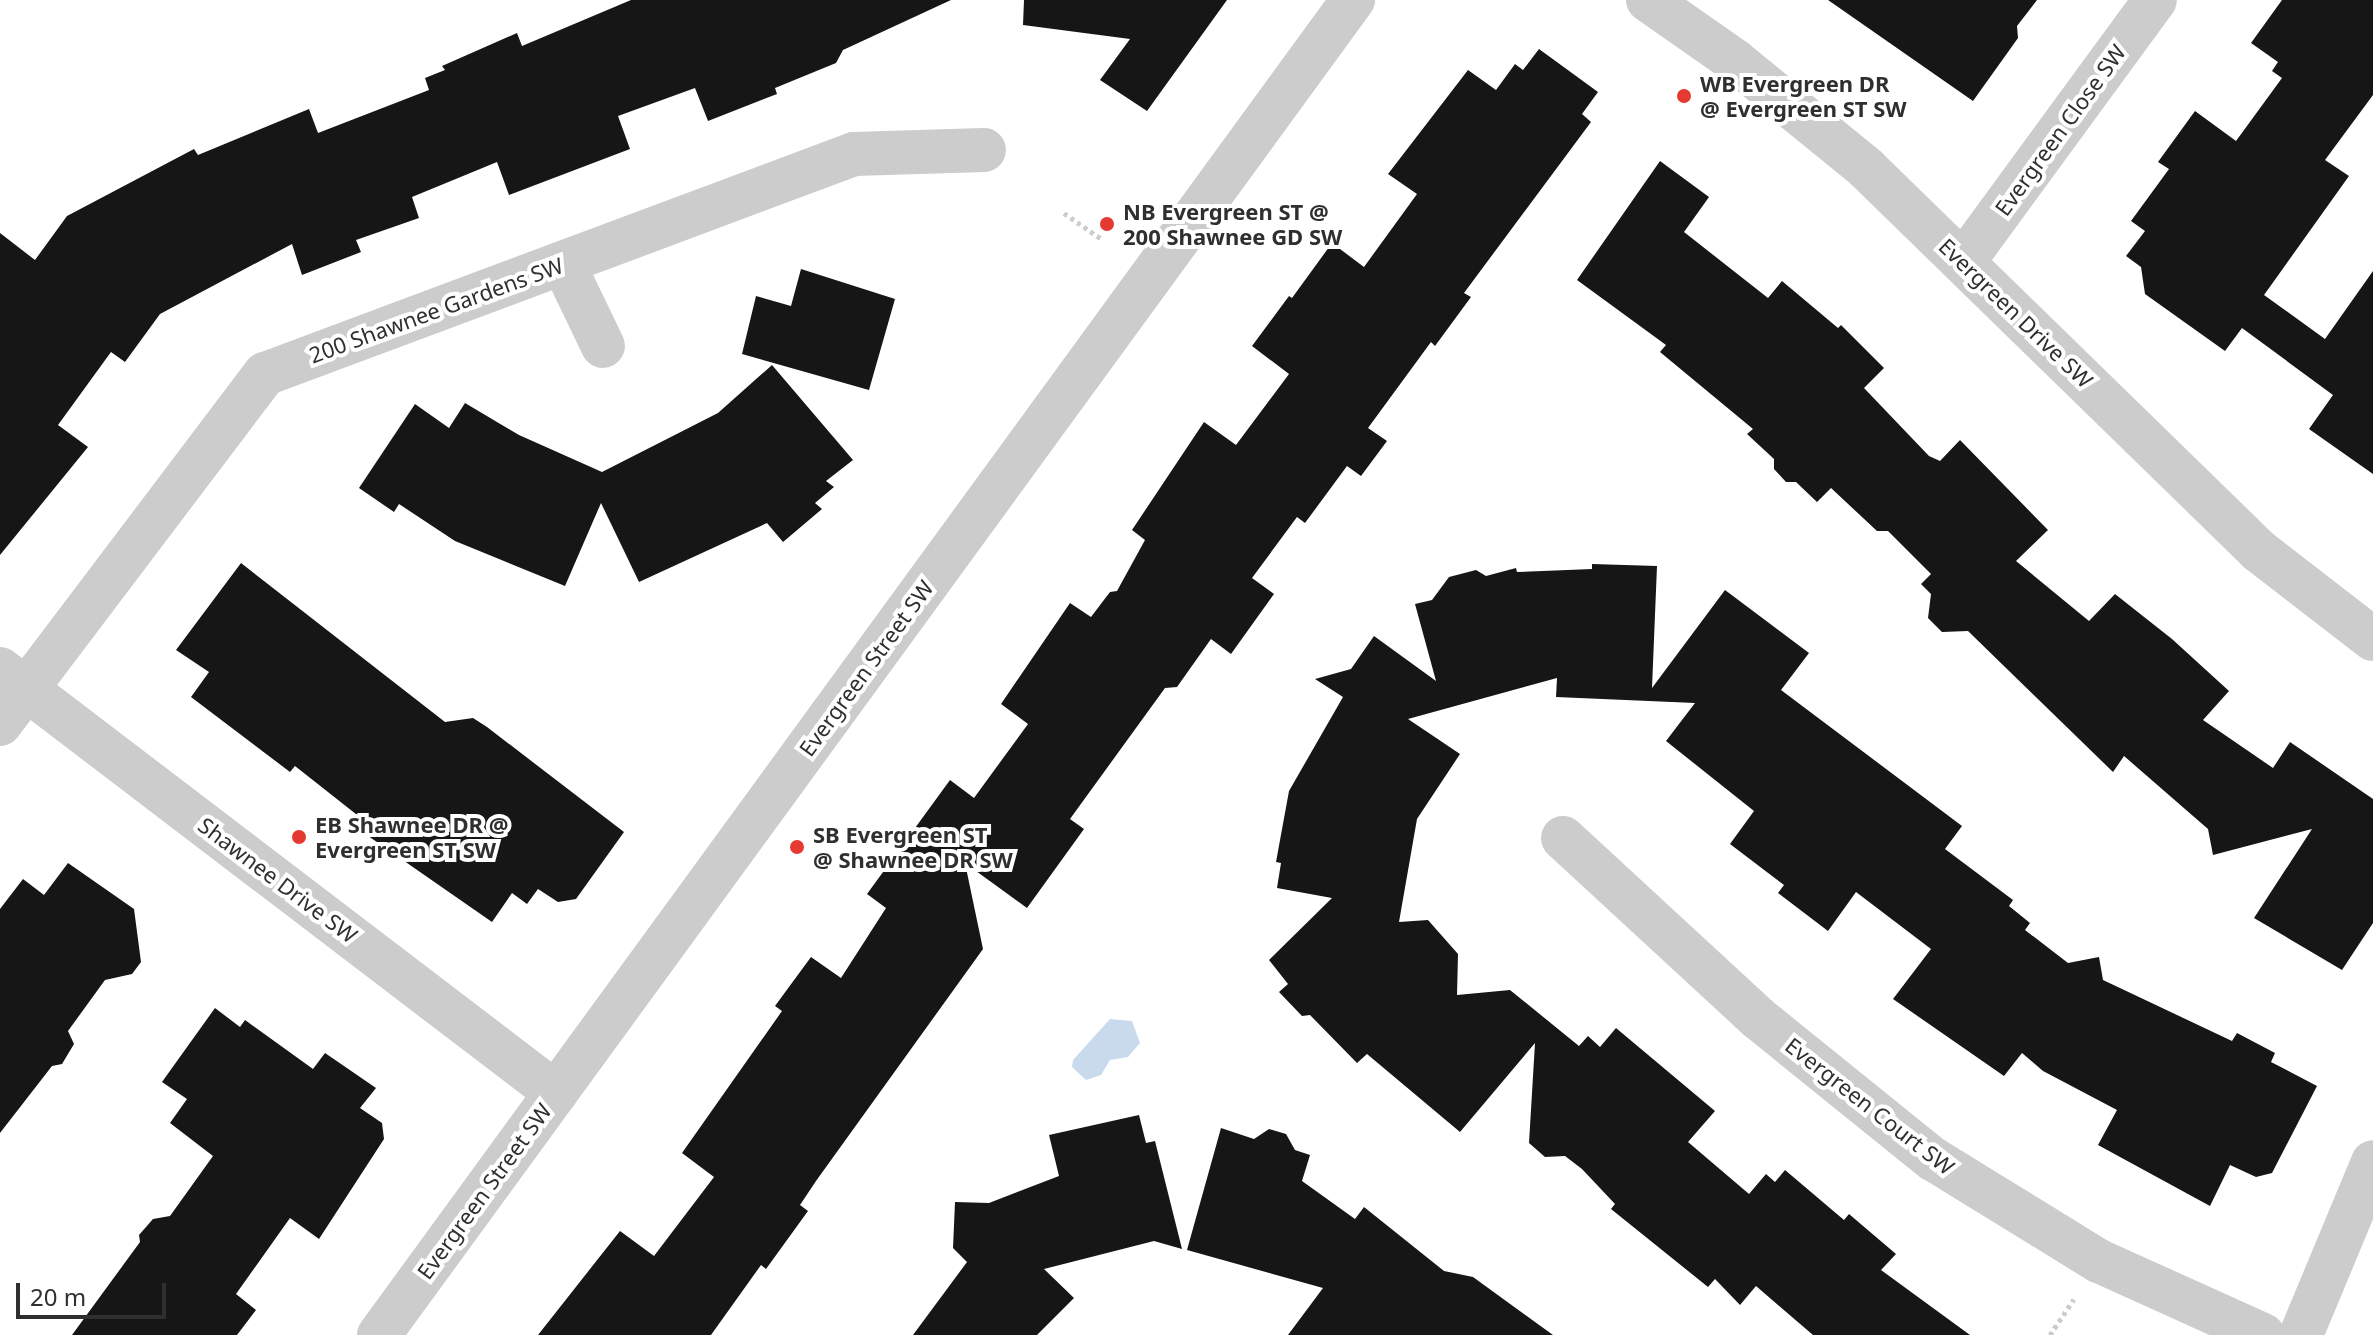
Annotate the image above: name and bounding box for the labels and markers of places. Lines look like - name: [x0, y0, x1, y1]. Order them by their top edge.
- place label: WB Evergreen DR @ Evergreen ST SW: [1700, 70, 1907, 122]
- marker: WB Evergreen DR @ Evergreen ST SW: [1675, 87, 1693, 105]
- place label: NB Evergreen ST @ 200 Shawnee GD SW: [1123, 198, 1342, 250]
- marker: NB Evergreen ST @ 200 Shawnee GD SW: [1098, 215, 1116, 233]
- place label: EB Shawnee DR @ Evergreen ST SW: [315, 811, 508, 862]
- place label: SB Evergreen ST @ Shawnee DR SW: [813, 821, 1013, 872]
- marker: EB Shawnee DR @ Evergreen ST SW: [290, 828, 308, 846]
- marker: SB Evergreen ST @ Shawnee DR SW: [788, 838, 806, 856]

